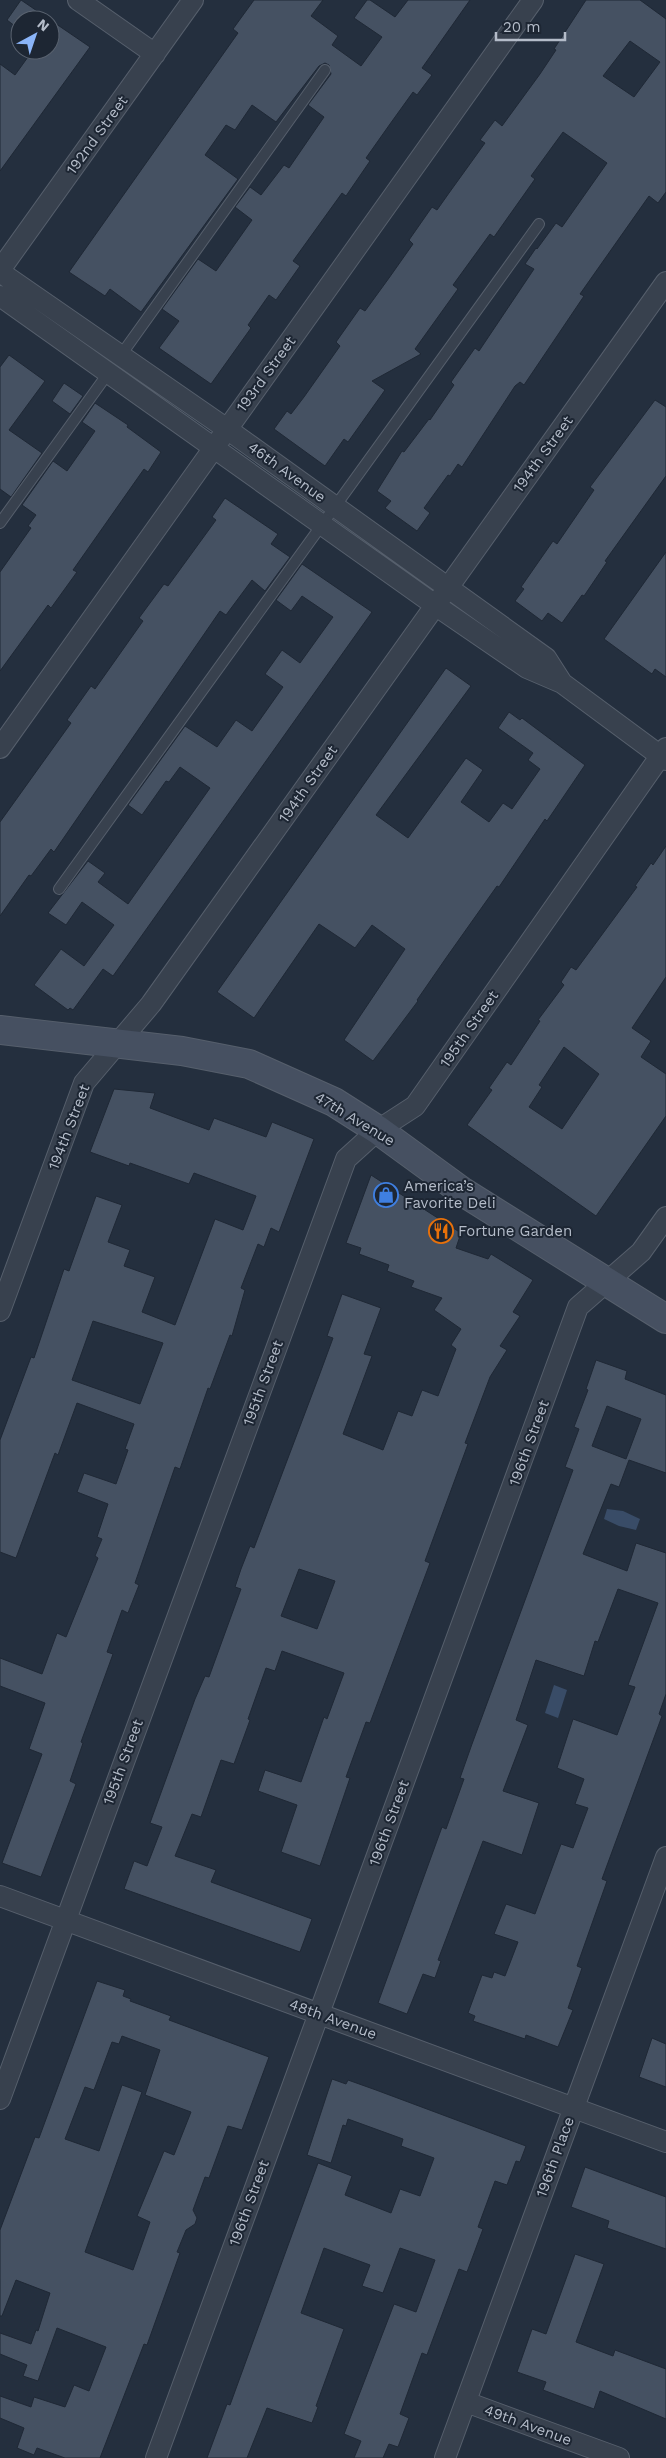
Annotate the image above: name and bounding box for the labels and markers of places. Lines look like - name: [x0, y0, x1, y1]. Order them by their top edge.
- place label: America’s Favorite Deli: [404, 1177, 496, 1212]
- shop icon: America’s Favorite Deli: [373, 1182, 399, 1208]
- restaurant icon: Fortune Garden: [428, 1218, 454, 1244]
- place label: Fortune Garden: [458, 1222, 572, 1240]

